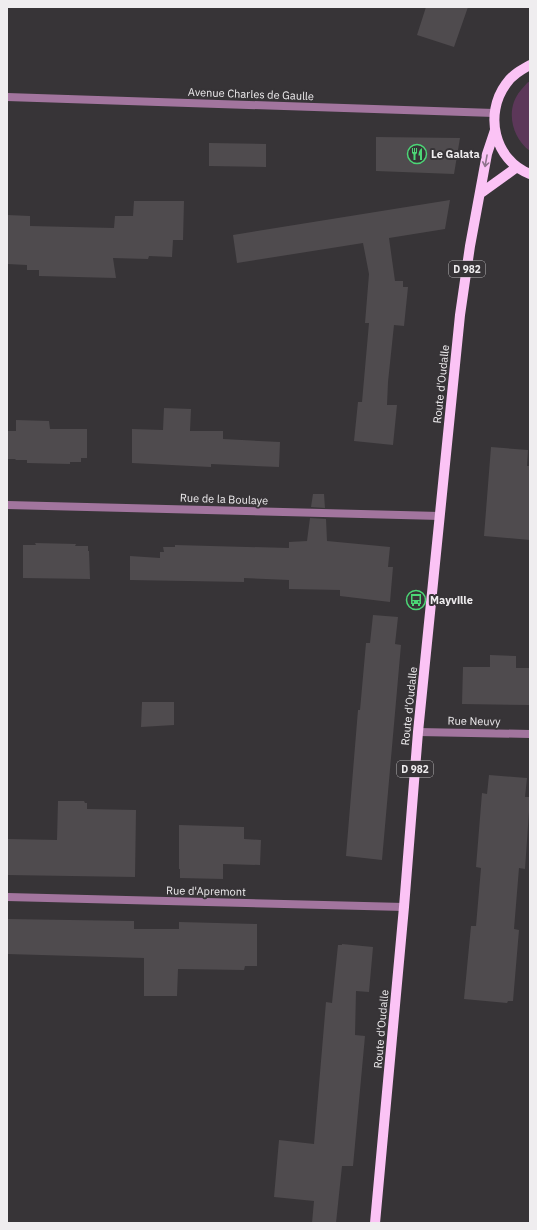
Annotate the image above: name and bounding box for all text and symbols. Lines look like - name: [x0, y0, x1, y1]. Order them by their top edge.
- street label: Avenue Charles de Gaulle: [188, 85, 314, 103]
- restaurant icon: Le Galata: [406, 143, 428, 165]
- place label: Le Galata: [431, 147, 480, 161]
- one-way arrow: [482, 154, 490, 167]
- road number: D 982: [449, 261, 485, 277]
- street label: Route d'Oudalle: [430, 344, 452, 424]
- street label: Rue de la Boulaye: [180, 490, 268, 508]
- bus stop icon: Mayville: [405, 589, 427, 611]
- place label: Mayville: [430, 593, 473, 607]
- street label: Route d'Oudalle: [398, 666, 420, 746]
- street label: Rue Neuvy: [447, 714, 501, 728]
- road number: D 982: [397, 761, 433, 777]
- street label: Rue d'Apremont: [166, 883, 246, 899]
- street label: Route d'Oudalle: [371, 989, 391, 1069]

